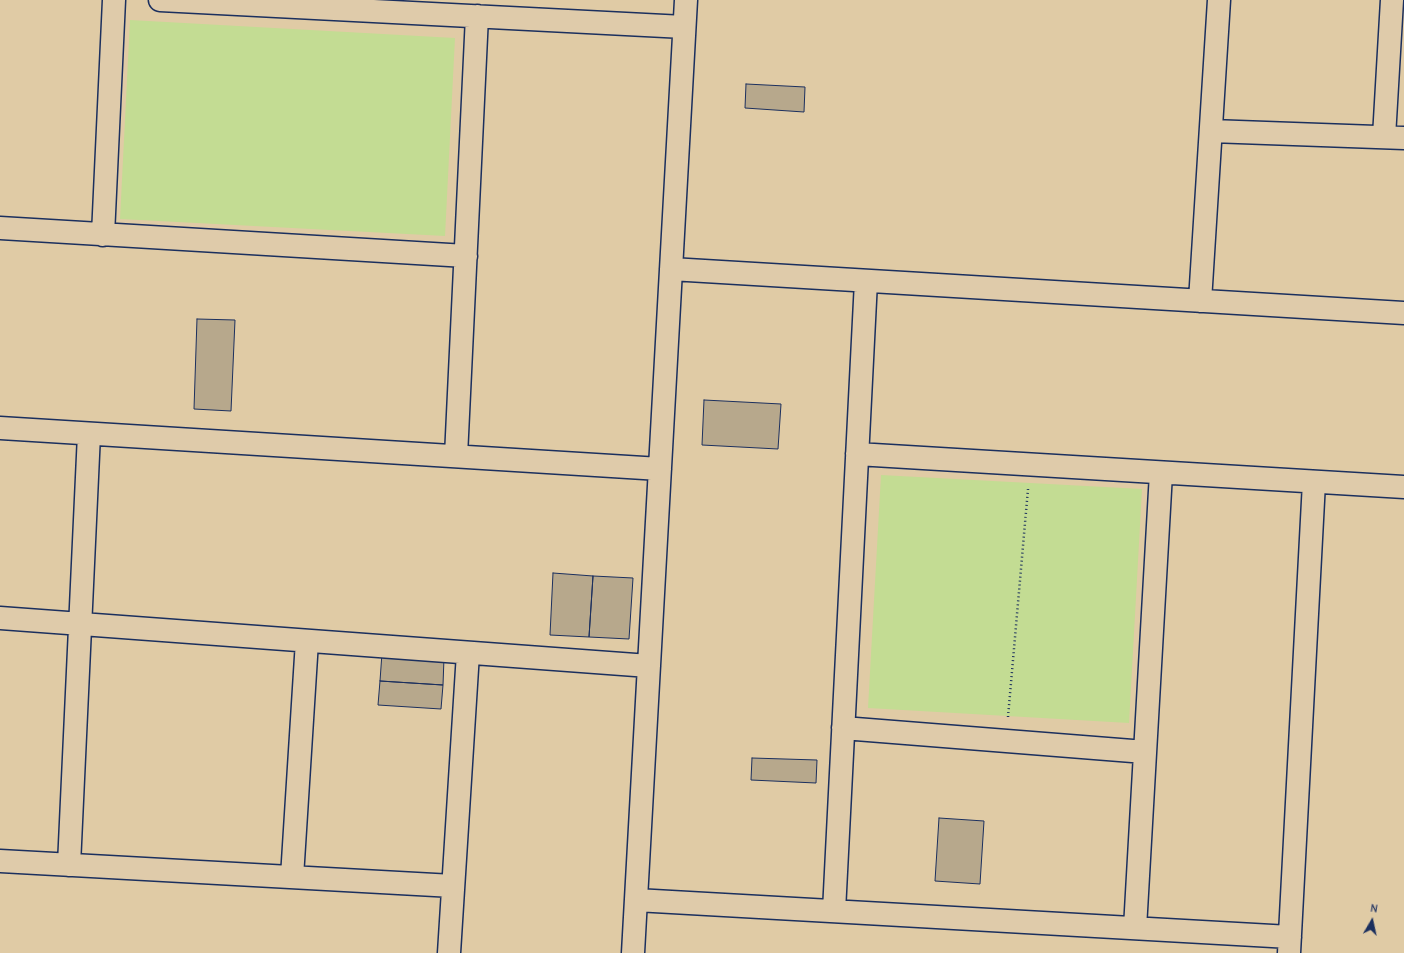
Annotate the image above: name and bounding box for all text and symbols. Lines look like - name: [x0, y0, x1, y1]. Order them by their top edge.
- north arrow: [1352, 901, 1392, 941]
- text: N: [1369, 902, 1379, 916]

